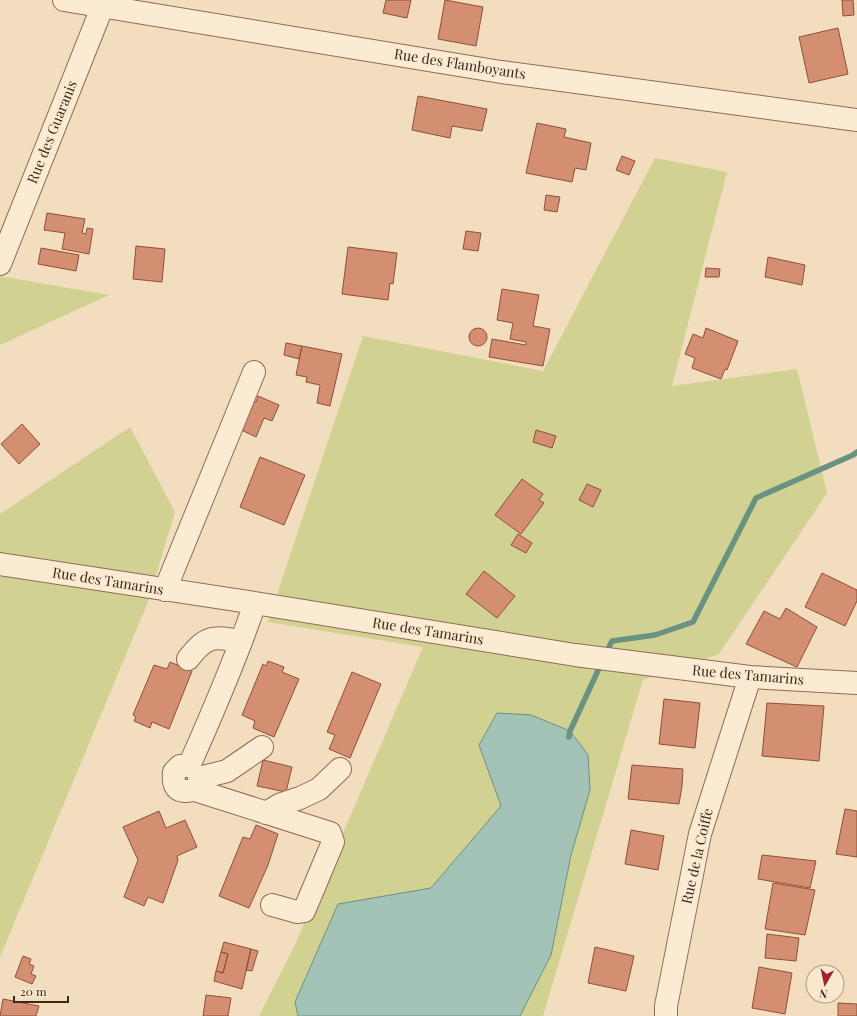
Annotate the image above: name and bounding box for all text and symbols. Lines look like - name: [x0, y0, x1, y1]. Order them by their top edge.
- street label: Rue des Flamboyants: [393, 44, 527, 83]
- street label: Rue des Guaranis: [22, 77, 81, 186]
- street label: Rue des Tamarins: [51, 562, 165, 599]
- street label: Rue des Tamarins: [371, 612, 485, 649]
- street label: Rue des Tamarins: [691, 660, 805, 689]
- street label: Rue de la Coiffe: [676, 806, 717, 906]
- north arrow: [805, 964, 845, 1004]
- scale bar: [14, 978, 68, 1004]
- text: 20 m: [20, 983, 47, 999]
- text: N: [818, 986, 828, 1002]

